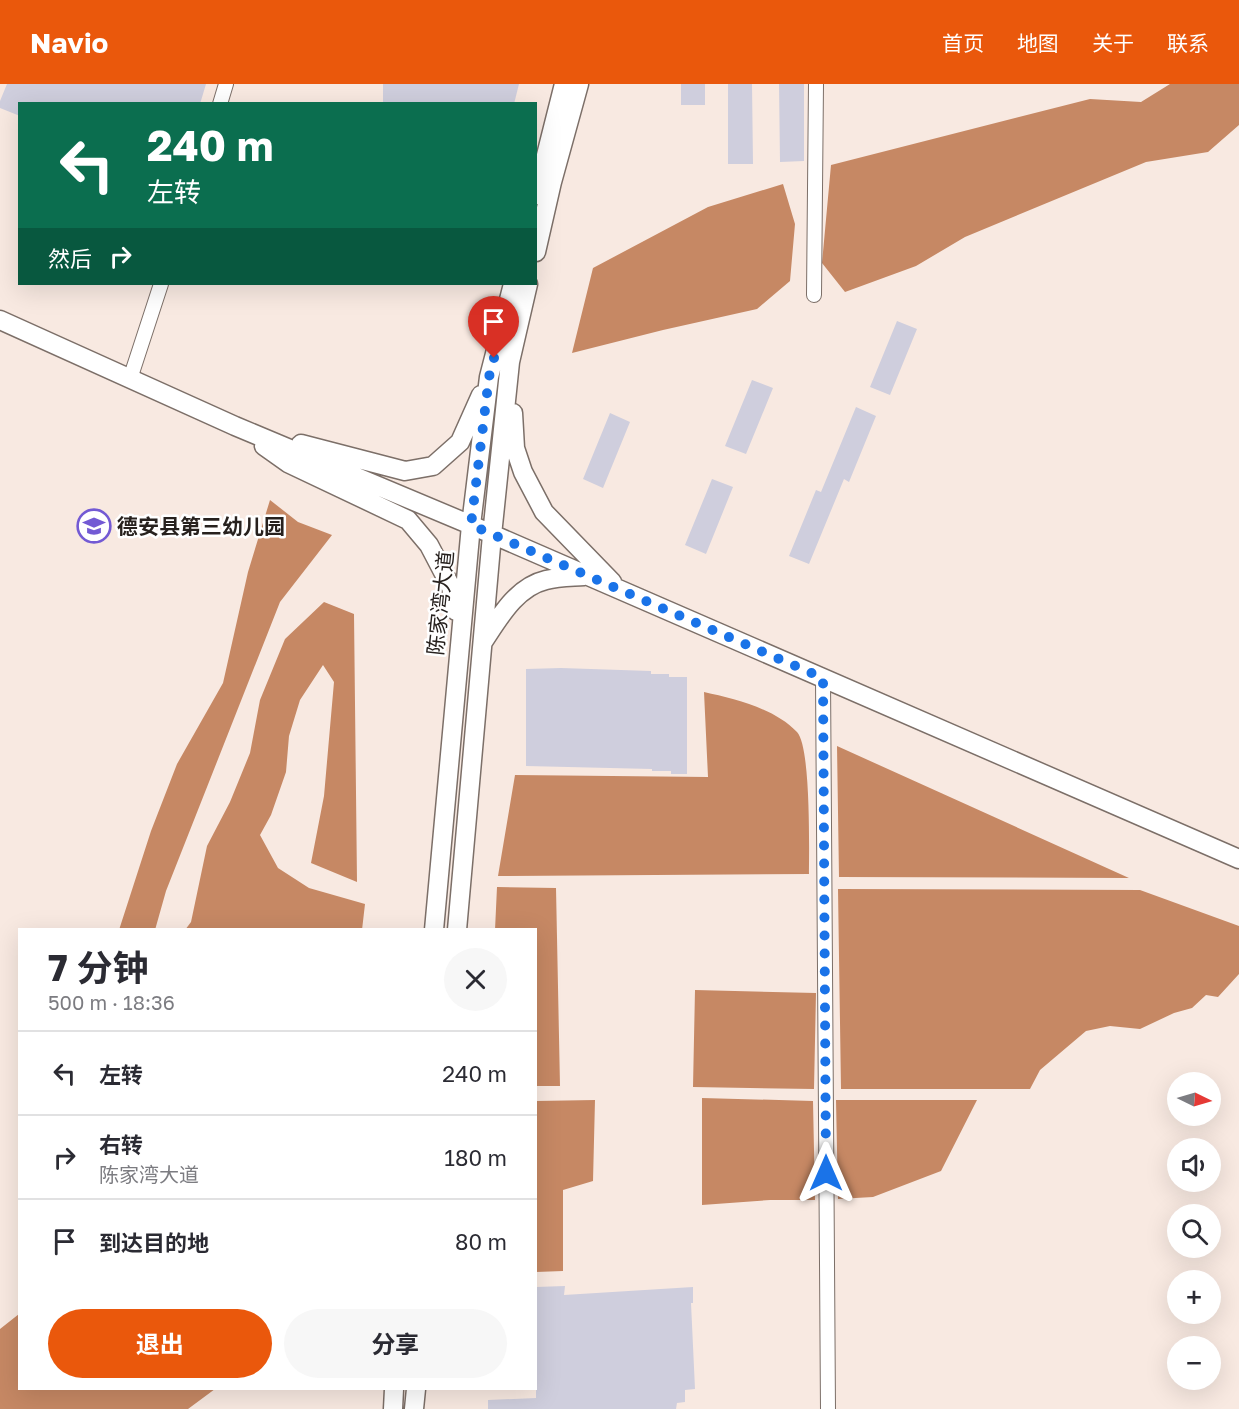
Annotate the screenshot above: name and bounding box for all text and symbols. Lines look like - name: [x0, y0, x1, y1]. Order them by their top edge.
- text: Navio: [30, 26, 108, 59]
- text: 首页: [942, 30, 984, 56]
- text: 地图: [1017, 30, 1059, 56]
- text: 关于: [1092, 30, 1134, 56]
- text: 联系: [1167, 30, 1209, 56]
- text: 240 m: [147, 120, 273, 170]
- icon: left: [48, 126, 126, 204]
- text: 左转: [147, 176, 201, 208]
- icon: right: [104, 240, 137, 273]
- text: 然后: [48, 245, 92, 272]
- pin: [468, 296, 519, 358]
- icon: arrive: [477, 305, 510, 338]
- school or university icon: 德安县第三幼儿园: [76, 508, 112, 544]
- place label: 德安县第三幼儿园: [117, 513, 285, 539]
- street label: 陈家湾大道: [422, 549, 458, 657]
- text: 7 分钟: [48, 946, 149, 989]
- button: close: [444, 948, 507, 1011]
- text: 500 m · 18:36: [48, 990, 175, 1014]
- icon: left: [48, 1057, 81, 1090]
- text: 240 m: [442, 1060, 507, 1087]
- text: 左转: [99, 1061, 143, 1088]
- north arrow: [1167, 1072, 1221, 1126]
- map controls: [1167, 1072, 1221, 1390]
- text: 右转: [99, 1131, 143, 1158]
- button: sound: [1167, 1138, 1221, 1192]
- icon: right: [48, 1141, 81, 1174]
- position arrow: [794, 1141, 858, 1205]
- text: 180 m: [444, 1144, 507, 1171]
- text: 陈家湾大道: [99, 1162, 199, 1186]
- button: search: [1167, 1204, 1221, 1258]
- icon: arrive: [48, 1225, 81, 1258]
- text: 80 m: [455, 1228, 507, 1255]
- text: 到达目的地: [99, 1229, 209, 1256]
- button: +: [1167, 1270, 1221, 1324]
- button: 退出: [48, 1309, 272, 1378]
- button: 分享: [284, 1309, 507, 1378]
- button: −: [1167, 1336, 1221, 1390]

